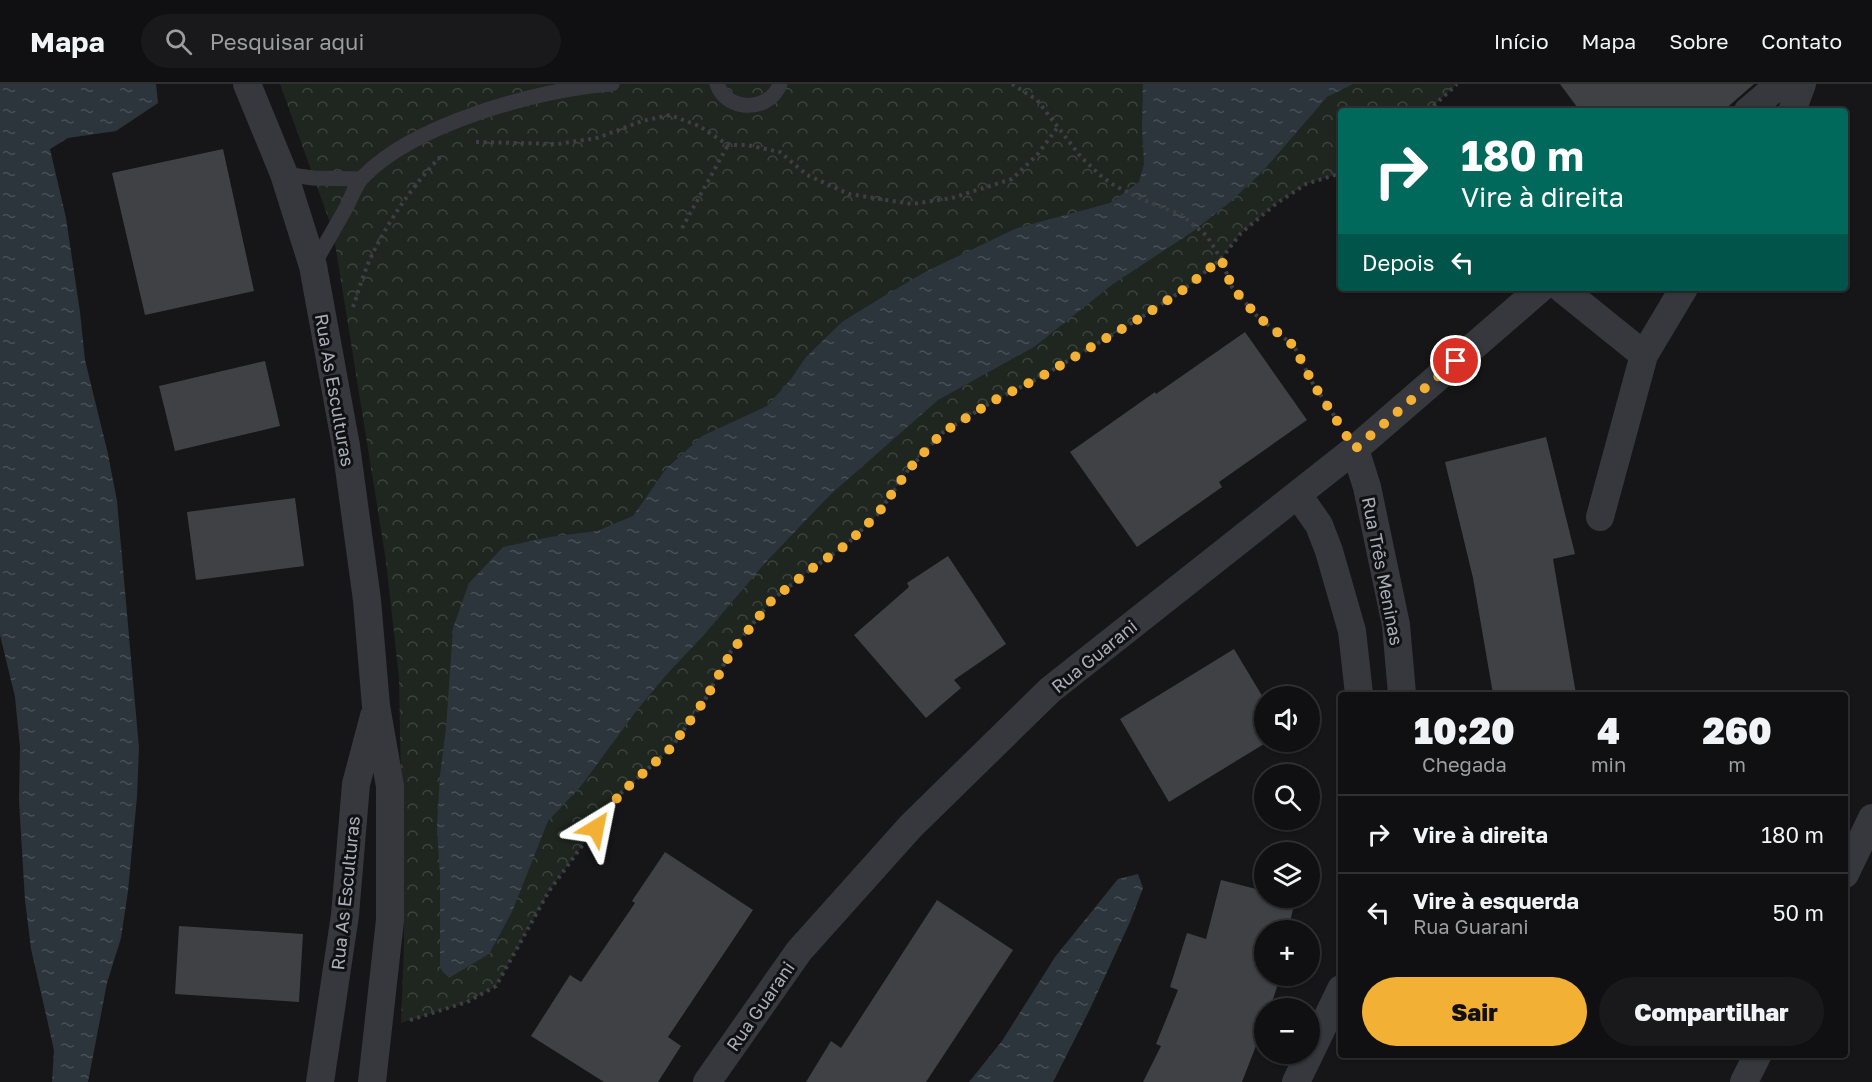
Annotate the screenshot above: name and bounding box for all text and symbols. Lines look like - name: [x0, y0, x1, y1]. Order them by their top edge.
- search box: [141, 14, 561, 68]
- text: Mapa: [30, 25, 105, 58]
- icon: search: [162, 25, 195, 58]
- text: Pesquisar aqui: [210, 28, 364, 55]
- text: Início: [1494, 28, 1549, 54]
- text: Mapa: [1582, 28, 1636, 54]
- text: Sobre: [1669, 28, 1728, 54]
- text: Contato: [1761, 28, 1842, 54]
- text: 180 m: [1461, 130, 1584, 180]
- icon: right: [1362, 132, 1440, 210]
- text: Vire à direita: [1461, 181, 1624, 213]
- icon: left: [1446, 246, 1479, 279]
- text: Depois: [1362, 249, 1434, 276]
- street label: Rua As Esculturas: [311, 312, 359, 468]
- pin: [1430, 335, 1481, 386]
- icon: arrive: [1439, 344, 1472, 377]
- street label: Rua Trẽs Meninas: [1358, 495, 1408, 647]
- street label: Rua Guarani: [1047, 615, 1141, 697]
- map controls: [1254, 686, 1320, 1064]
- button: sound: [1254, 686, 1320, 752]
- text: 10:20: [1414, 709, 1515, 752]
- text: 4: [1597, 709, 1620, 752]
- text: 260: [1702, 709, 1772, 752]
- text: Chegada: [1422, 752, 1507, 776]
- text: min: [1591, 752, 1626, 776]
- text: m: [1728, 752, 1746, 776]
- button: search: [1254, 764, 1320, 830]
- position arrow: [564, 796, 628, 860]
- street label: Rua As Esculturas: [326, 815, 364, 971]
- icon: right: [1362, 818, 1395, 851]
- text: Vire à direita: [1413, 821, 1548, 848]
- text: 180 m: [1761, 821, 1824, 848]
- button: layers: [1254, 842, 1320, 908]
- text: Vire à esquerda: [1413, 887, 1579, 914]
- icon: left: [1362, 896, 1395, 929]
- text: 50 m: [1773, 899, 1824, 926]
- text: Rua Guarani: [1413, 914, 1529, 938]
- button: +: [1254, 920, 1320, 986]
- street label: Rua Guarani: [721, 957, 799, 1055]
- button: Sair: [1362, 977, 1587, 1046]
- button: Compartilhar: [1599, 977, 1824, 1046]
- button: −: [1254, 998, 1320, 1064]

